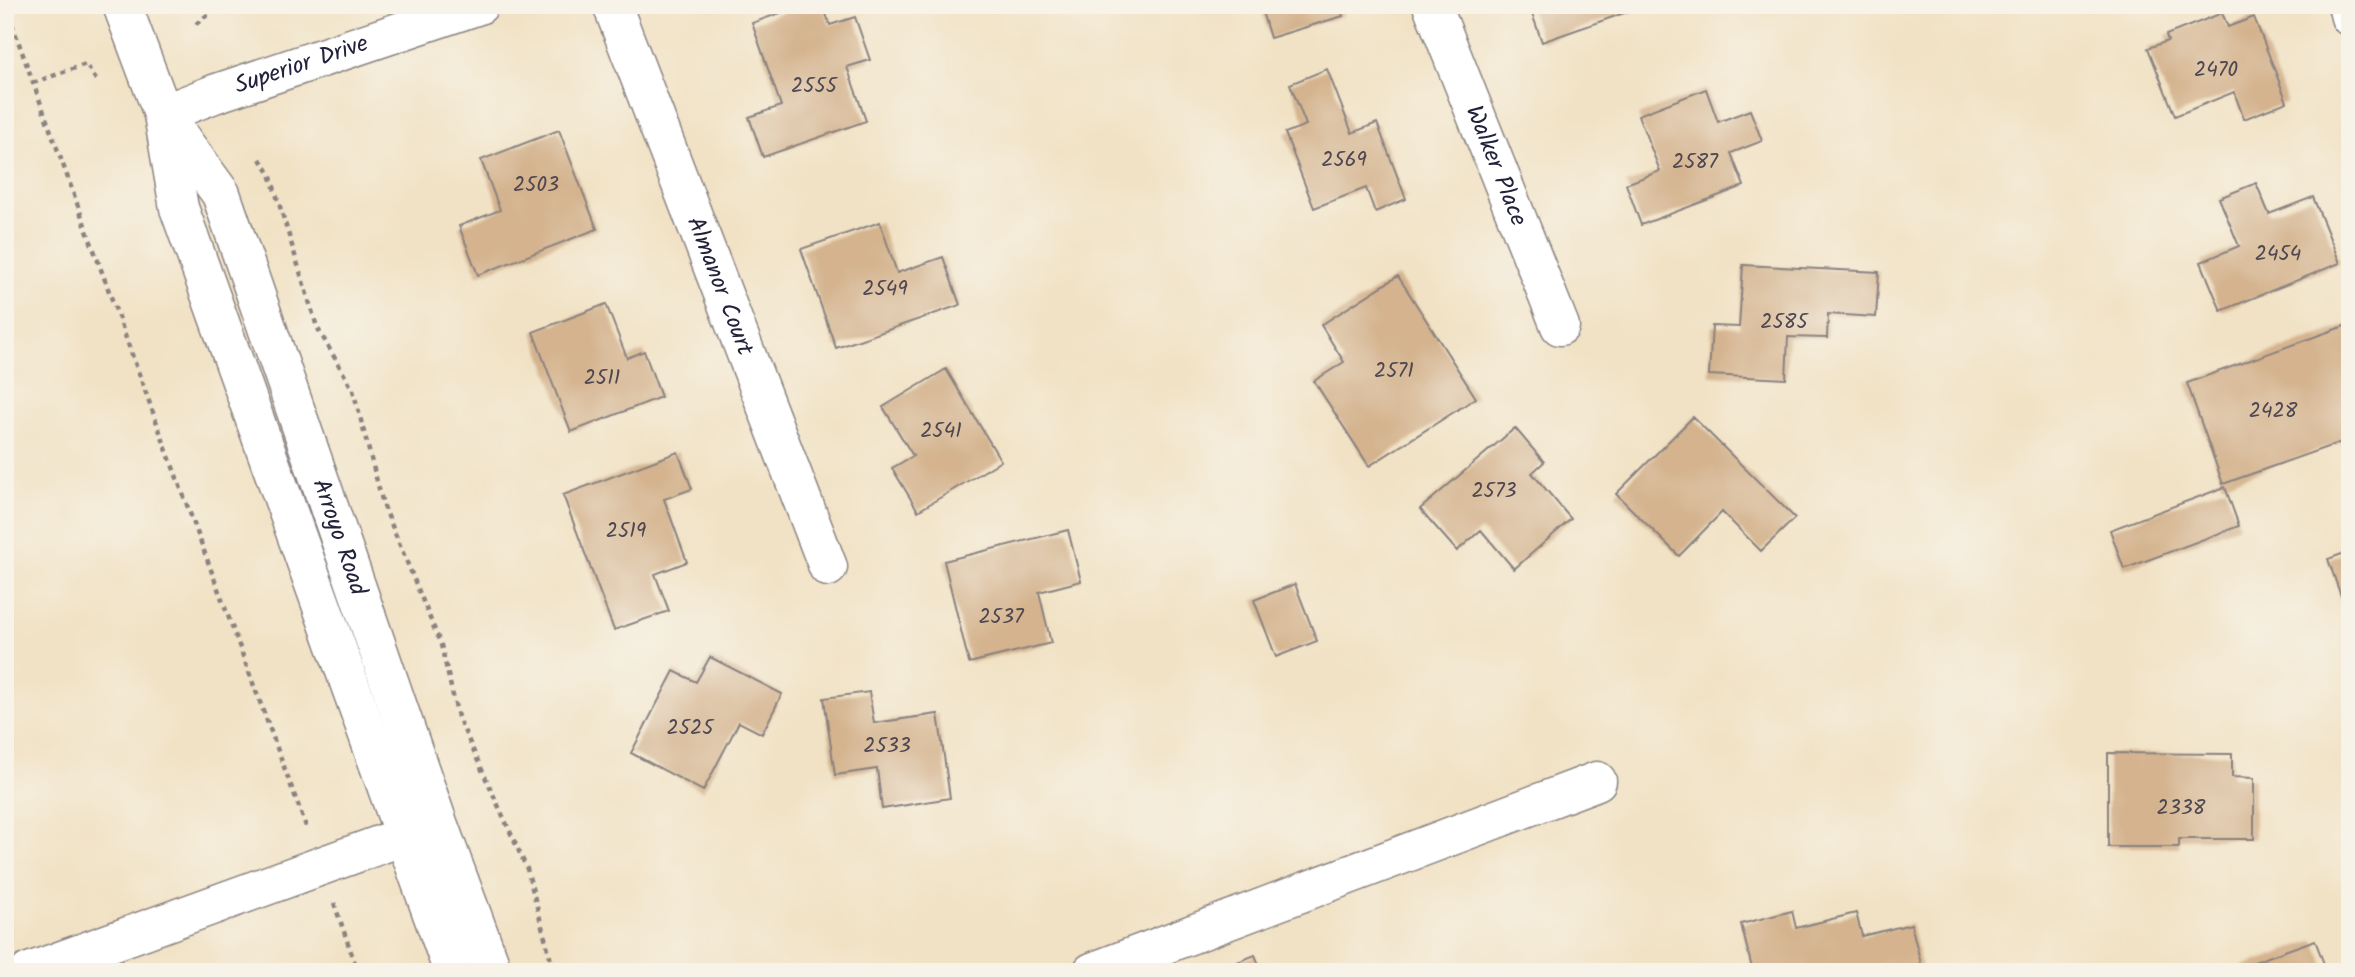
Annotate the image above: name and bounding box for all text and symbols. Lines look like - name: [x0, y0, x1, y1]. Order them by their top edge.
- street label: Superior Drive: [229, 24, 374, 105]
- house number: 2470: [2194, 54, 2238, 87]
- house number: 2555: [791, 70, 839, 103]
- street label: Walker Place: [1454, 99, 1538, 232]
- house number: 2569: [1321, 144, 1367, 177]
- house number: 2587: [1672, 146, 1719, 179]
- house number: 2503: [513, 169, 559, 202]
- street label: Almanor Court: [676, 211, 765, 362]
- house number: 2454: [2255, 238, 2301, 271]
- house number: 2549: [862, 273, 908, 306]
- house number: 2585: [1760, 306, 1809, 339]
- house number: 2571: [1374, 355, 1414, 388]
- house number: 2511: [584, 362, 620, 395]
- house number: 2428: [2249, 395, 2298, 428]
- house number: 2541: [920, 415, 962, 448]
- street label: Arroyo Road: [301, 473, 378, 602]
- house number: 2573: [1471, 475, 1517, 508]
- house number: 2519: [606, 515, 646, 548]
- house number: 2537: [978, 601, 1025, 634]
- house number: 2525: [667, 712, 715, 745]
- house number: 2533: [863, 730, 911, 763]
- house number: 2338: [2157, 792, 2206, 825]

